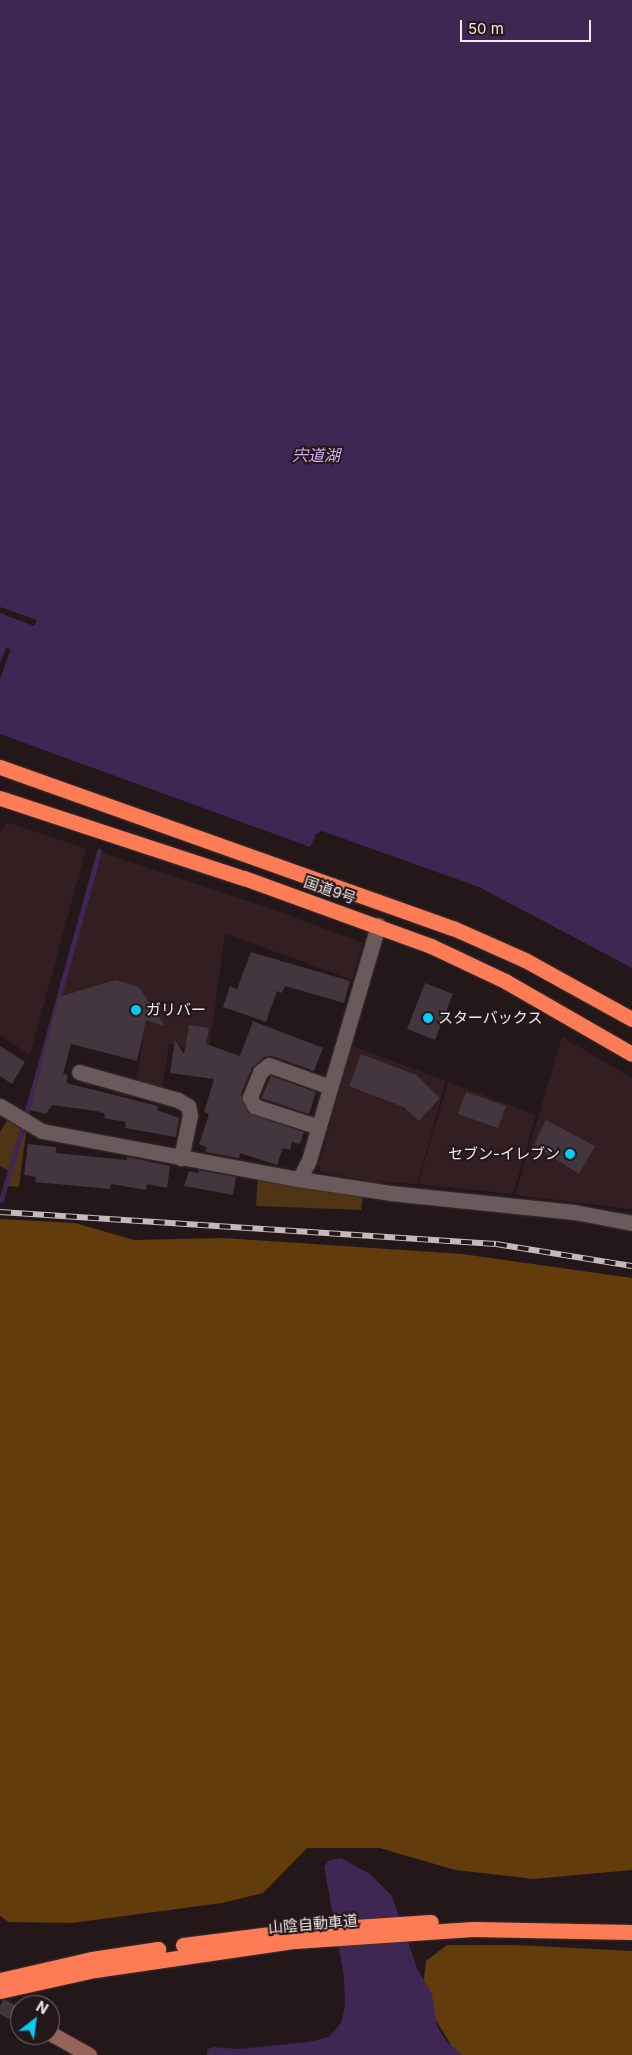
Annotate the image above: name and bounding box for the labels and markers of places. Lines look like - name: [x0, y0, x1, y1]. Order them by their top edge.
- place label: ガリバー: [146, 1001, 206, 1019]
- marker: ガリバー: [130, 1004, 142, 1016]
- place label: スターバックス: [438, 1009, 543, 1027]
- marker: スターバックス: [422, 1012, 434, 1024]
- place label: セブン-イレブン: [448, 1145, 560, 1163]
- marker: セブン-イレブン: [564, 1148, 576, 1160]

